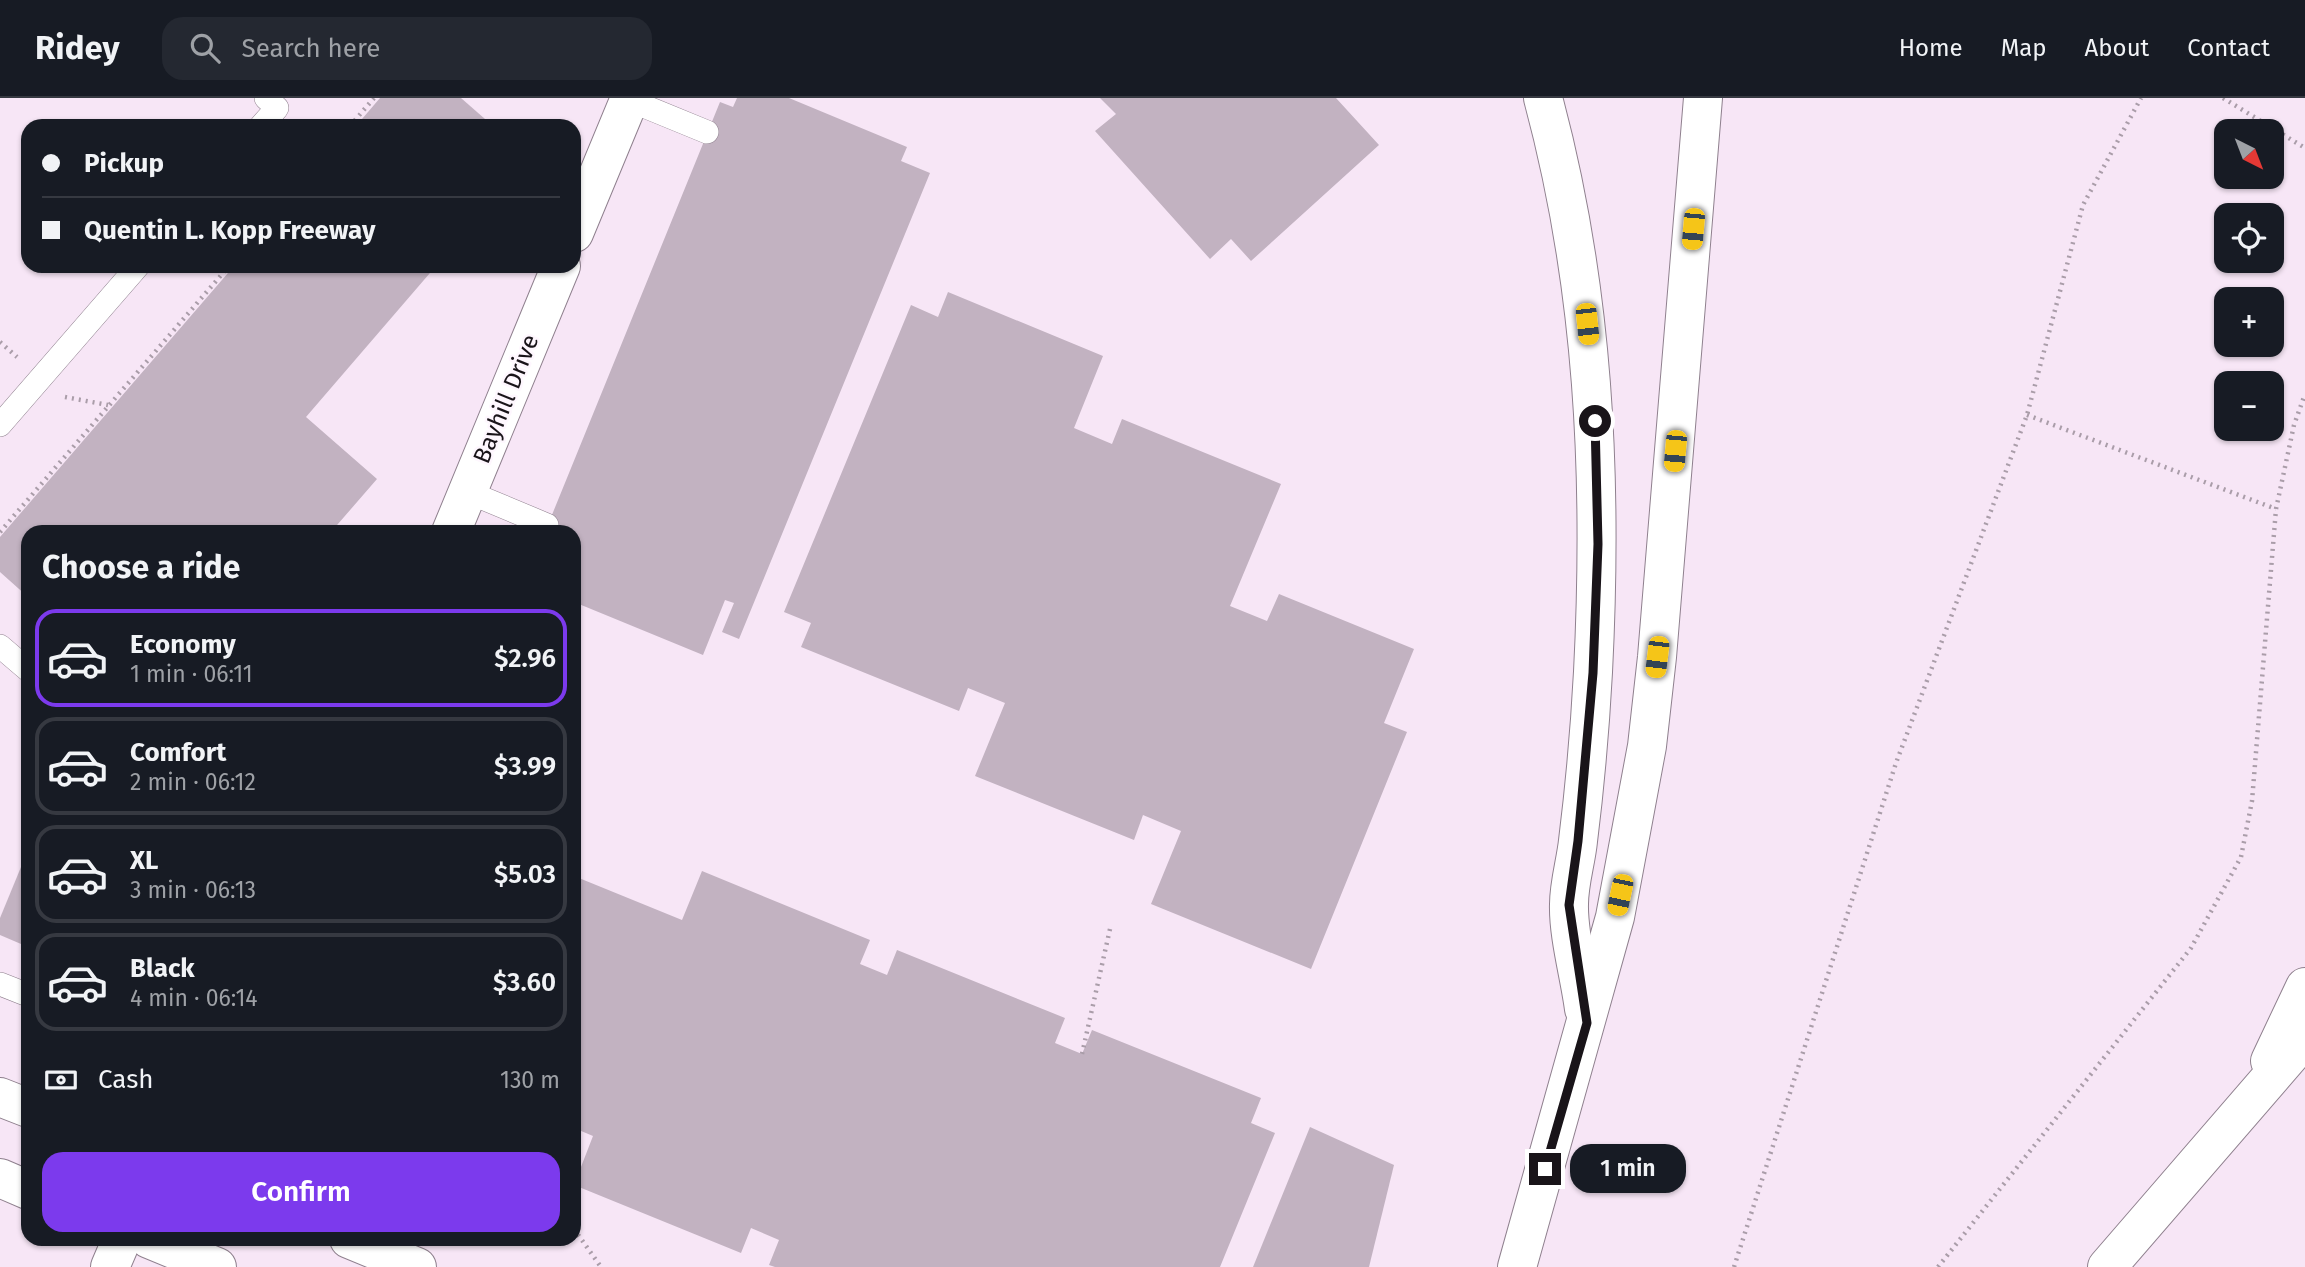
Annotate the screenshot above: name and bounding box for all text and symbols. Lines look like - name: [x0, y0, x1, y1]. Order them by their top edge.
- search box: [162, 17, 652, 80]
- text: Ridey: [35, 28, 120, 68]
- icon: search: [186, 29, 224, 67]
- text: Search here: [242, 33, 380, 64]
- text: Home: [1899, 34, 1963, 62]
- text: Map: [2001, 34, 2047, 62]
- text: About: [2085, 34, 2149, 62]
- text: Contact: [2187, 34, 2270, 62]
- north arrow: [2214, 119, 2284, 189]
- map controls: [2214, 119, 2284, 441]
- text: Pickup: [84, 148, 164, 179]
- button: locate: [2214, 203, 2284, 273]
- car: [1681, 207, 1706, 251]
- text: Quentin L. Kopp Freeway: [84, 215, 375, 246]
- button: +: [2214, 287, 2284, 357]
- car: [1575, 302, 1600, 346]
- street label: Bayhill Drive: [467, 330, 545, 468]
- button: −: [2214, 371, 2284, 441]
- route start: [1579, 405, 1611, 437]
- car: [1663, 429, 1688, 473]
- text: Choose a ride: [42, 548, 240, 586]
- icon: car: [46, 627, 109, 690]
- text: Economy: [130, 629, 236, 660]
- car: [1645, 635, 1670, 679]
- text: $2.96: [494, 643, 556, 674]
- text: 1 min · 06:11: [130, 660, 253, 688]
- icon: car: [46, 735, 109, 798]
- text: Comfort: [130, 737, 226, 768]
- text: $3.99: [494, 751, 556, 782]
- text: 2 min · 06:12: [130, 768, 256, 796]
- icon: car: [46, 843, 109, 906]
- text: XL: [130, 845, 158, 876]
- text: $5.03: [494, 859, 556, 890]
- car: [1606, 872, 1635, 918]
- text: 3 min · 06:13: [130, 876, 256, 904]
- icon: car: [46, 951, 109, 1014]
- text: Black: [130, 953, 195, 984]
- text: $3.60: [493, 967, 556, 998]
- text: 4 min · 06:14: [130, 984, 258, 1012]
- icon: cash: [42, 1061, 80, 1099]
- text: Cash: [98, 1064, 154, 1095]
- text: 130 m: [500, 1066, 560, 1094]
- callout: 1 min: [1570, 1144, 1685, 1194]
- button: Confirm: [42, 1152, 560, 1232]
- route end: [1529, 1153, 1561, 1185]
- text: 1 min: [1600, 1154, 1656, 1182]

